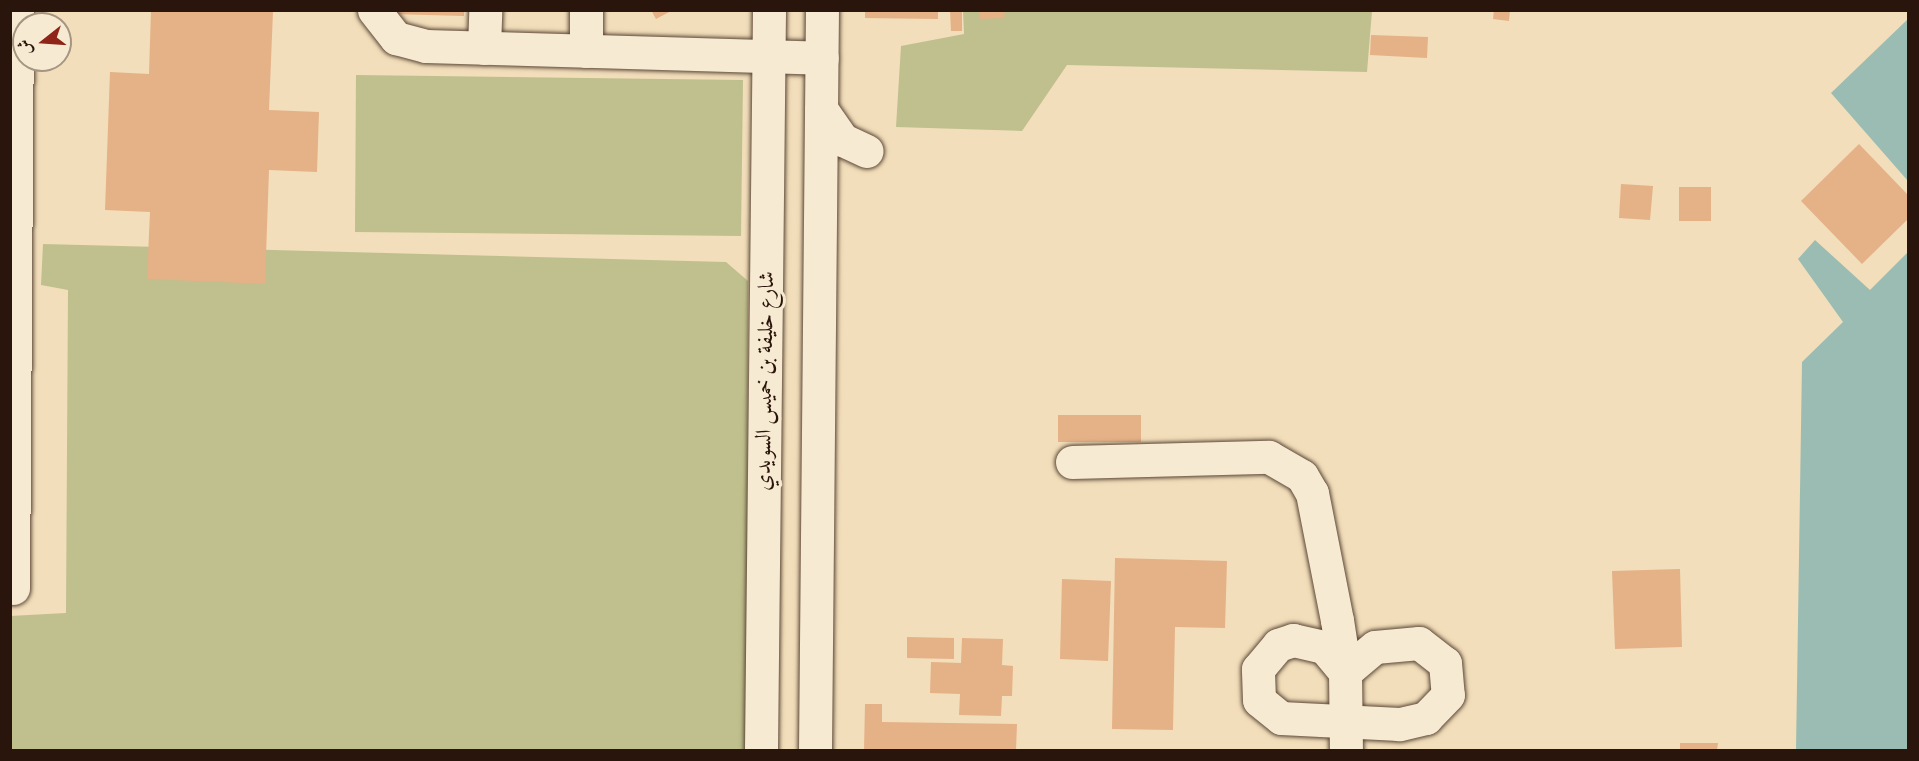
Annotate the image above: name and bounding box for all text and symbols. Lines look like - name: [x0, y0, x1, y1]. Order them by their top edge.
- north arrow: [12, 12, 72, 72]
- text: ش: [13, 36, 40, 58]
- street label: شارع خليفة بن خميس السويدي: [752, 271, 782, 491]

